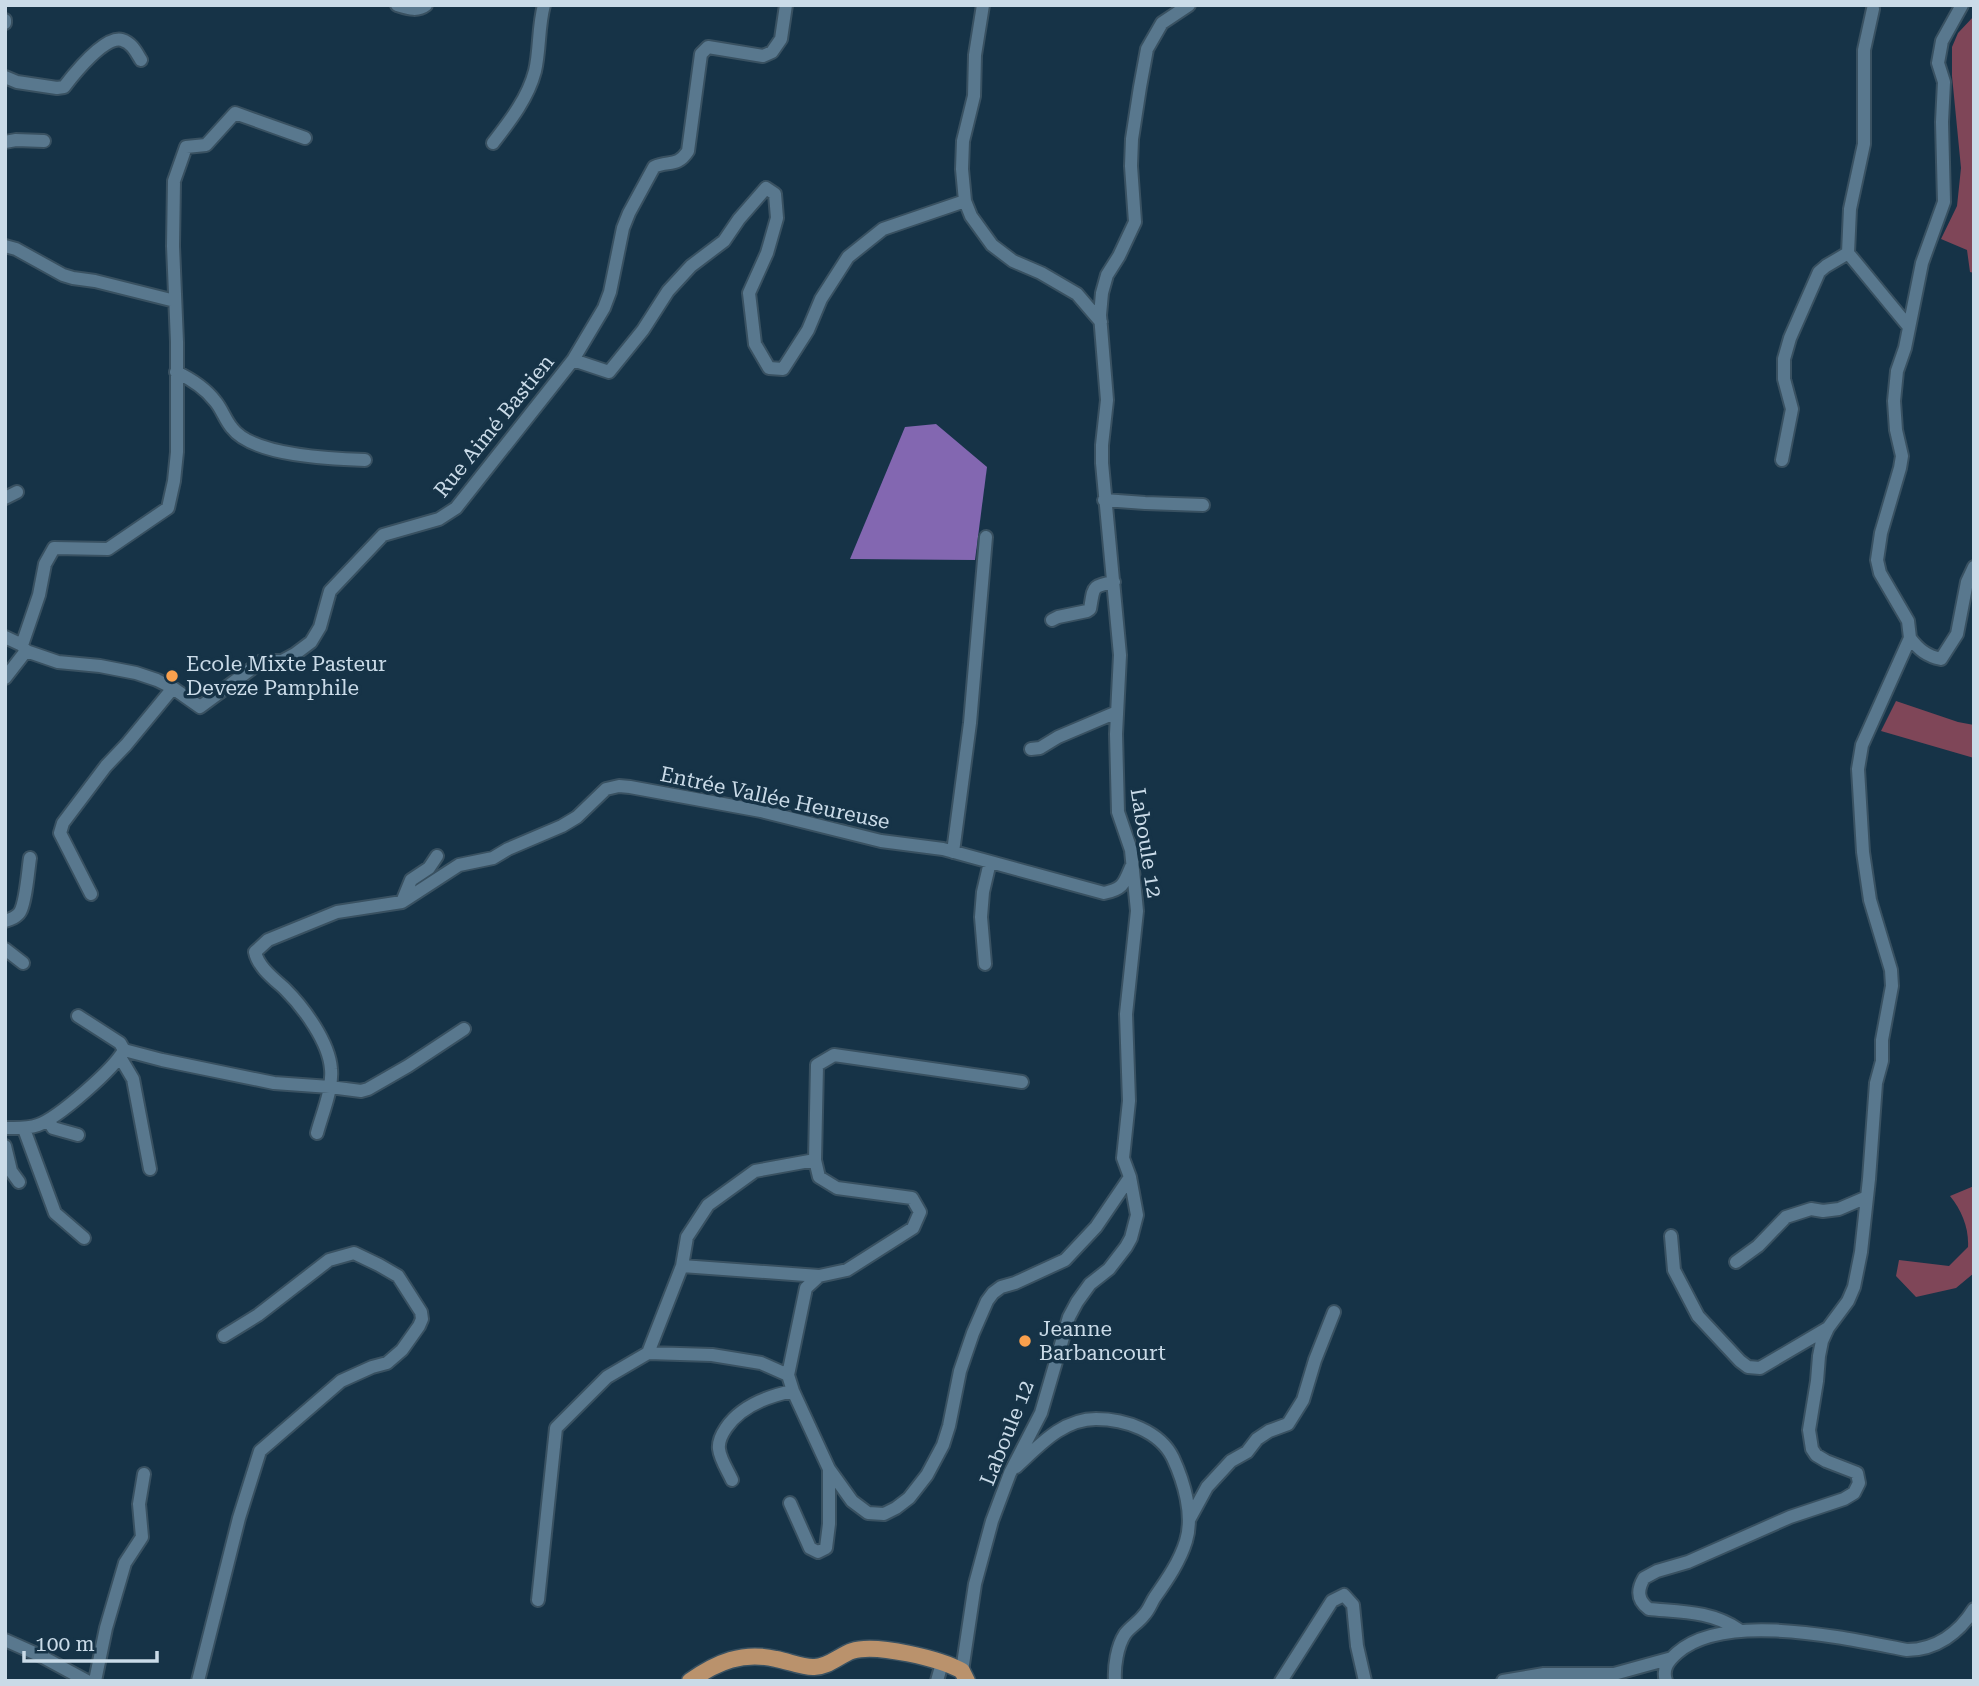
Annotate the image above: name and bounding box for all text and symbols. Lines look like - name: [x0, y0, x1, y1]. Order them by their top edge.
- street label: Rue Aimé Bastien: [429, 350, 559, 502]
- place label: Ecole Mixte Pasteur Deveze Pamphile: [186, 652, 387, 700]
- marker: Ecole Mixte Pasteur Deveze Pamphile: [164, 668, 180, 684]
- street label: Entrée Vallée Heureuse: [658, 762, 892, 834]
- street label: Laboule 12: [1125, 786, 1167, 900]
- place label: Jeanne Barbancourt: [1039, 1317, 1166, 1365]
- marker: Jeanne Barbancourt: [1017, 1333, 1033, 1349]
- street label: Laboule 12: [975, 1377, 1039, 1489]
- scale bar: [24, 1620, 158, 1664]
- text: 100 m: [35, 1632, 95, 1656]

